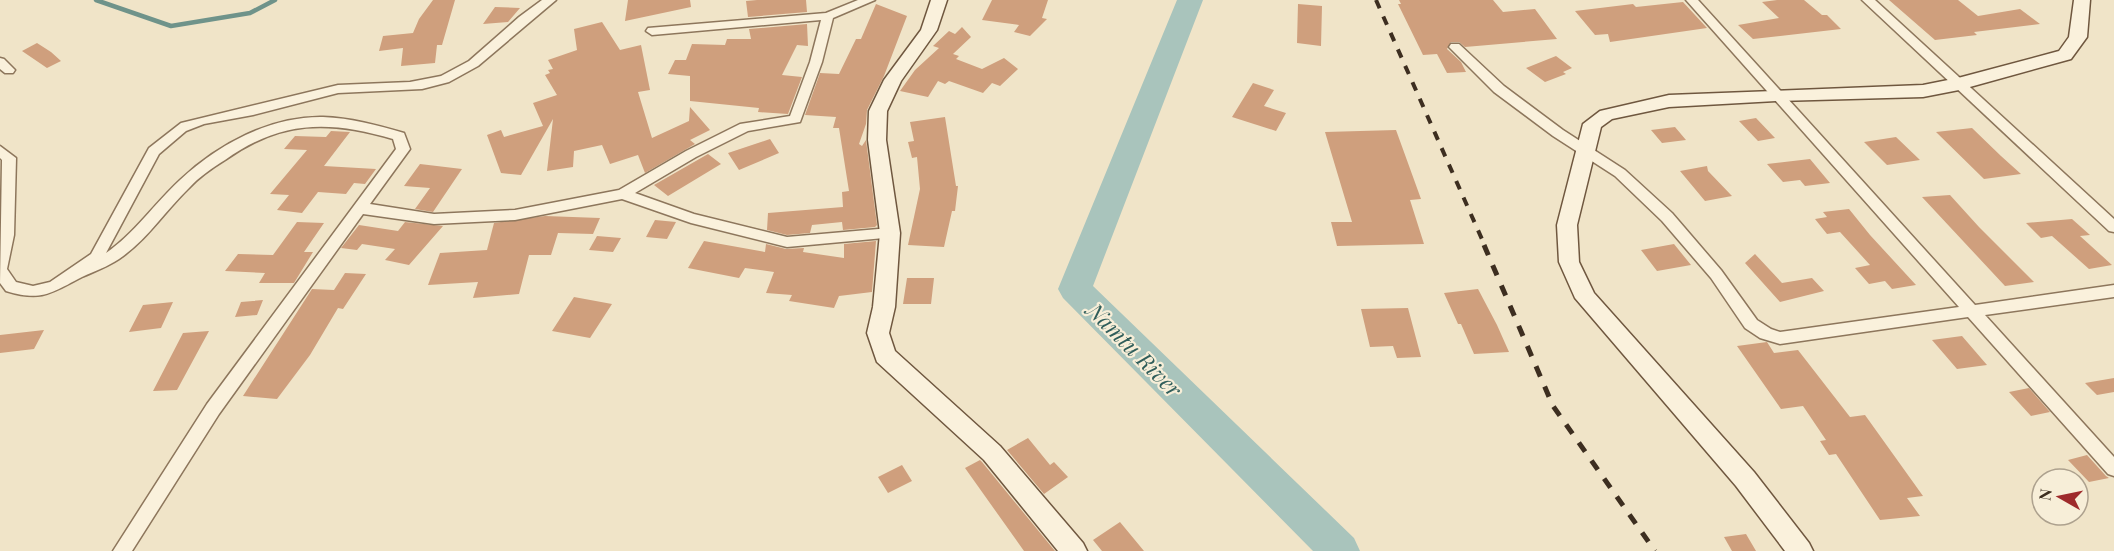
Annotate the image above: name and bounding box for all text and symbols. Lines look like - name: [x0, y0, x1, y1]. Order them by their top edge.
- water label: Namtu River: [1080, 294, 1189, 403]
- north arrow: [2030, 467, 2090, 527]
- text: N: [2033, 487, 2056, 502]

